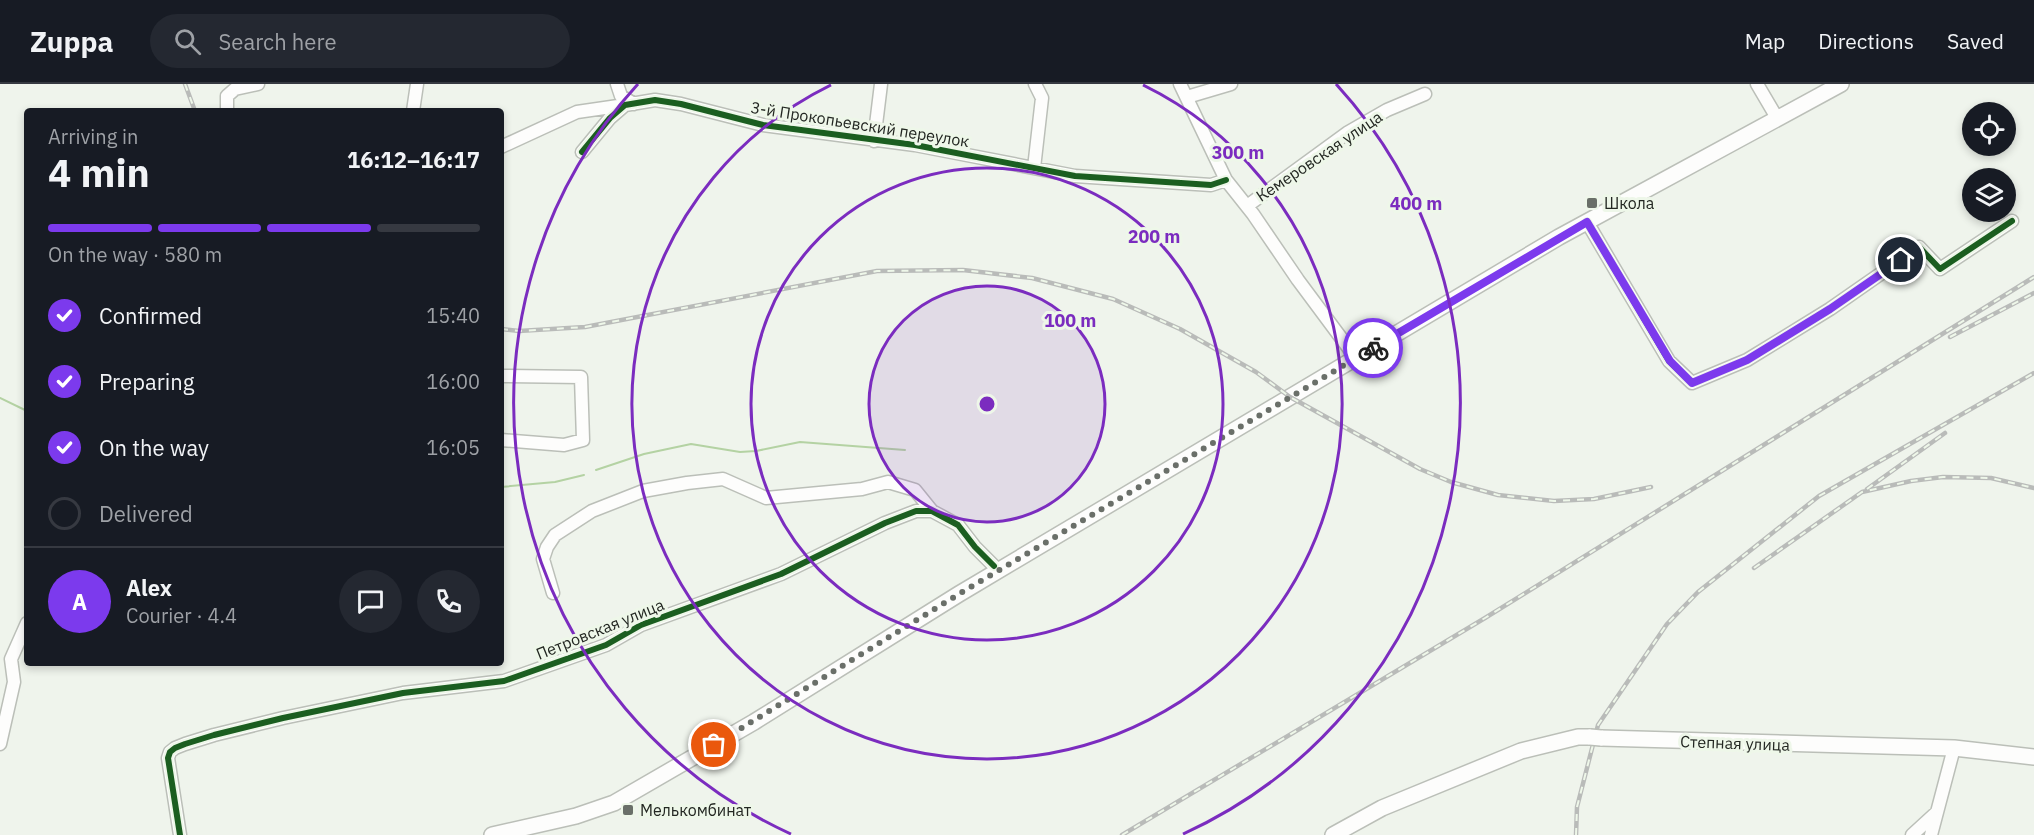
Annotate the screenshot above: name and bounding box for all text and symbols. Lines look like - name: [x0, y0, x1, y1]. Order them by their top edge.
- search box: [150, 14, 570, 68]
- text: Zuppa: [30, 23, 114, 60]
- icon: search: [171, 25, 204, 58]
- text: Search here: [219, 27, 336, 56]
- text: Map: [1745, 27, 1785, 55]
- text: Directions: [1818, 27, 1914, 55]
- text: Saved: [1947, 27, 2004, 55]
- street label: 3-й Прокопьевский переулок: [749, 97, 971, 151]
- map controls: [1962, 102, 2016, 222]
- button: locate: [1962, 102, 2016, 156]
- street label: Кемеровская улица: [1252, 106, 1386, 206]
- text: Arriving in: [48, 123, 138, 150]
- text: 300 m: [1212, 141, 1264, 164]
- text: 16:12–16:17: [347, 145, 480, 174]
- text: 4 min: [48, 147, 150, 198]
- button: layers: [1962, 168, 2016, 222]
- text: 400 m: [1390, 192, 1442, 215]
- place label: Школа: [1604, 193, 1655, 213]
- marker: Школа: [1585, 196, 1599, 210]
- text: 200 m: [1128, 225, 1180, 248]
- pin: [1875, 234, 1926, 285]
- text: On the way · 580 m: [48, 241, 222, 268]
- icon: home: [1884, 243, 1917, 276]
- icon: check: [48, 299, 81, 332]
- text: Confirmed: [99, 301, 202, 330]
- text: 15:40: [426, 302, 480, 329]
- text: 100 m: [1044, 309, 1096, 332]
- courier: [1343, 318, 1403, 378]
- icon: bike: [1357, 332, 1390, 365]
- icon: check: [48, 365, 81, 398]
- text: Preparing: [99, 367, 194, 396]
- text: 16:00: [426, 368, 480, 395]
- centre of rings: [977, 394, 997, 414]
- icon: check: [48, 431, 81, 464]
- text: On the way: [99, 433, 209, 462]
- text: 16:05: [426, 434, 480, 461]
- text: Delivered: [99, 499, 193, 528]
- button: chat: [339, 570, 402, 633]
- button: phone: [417, 570, 480, 633]
- text: Alex: [126, 573, 172, 602]
- text: A: [72, 587, 87, 616]
- street label: Петровская улица: [533, 594, 667, 664]
- text: Courier · 4.4: [126, 602, 237, 629]
- pin: [688, 719, 739, 770]
- icon: bag: [697, 728, 730, 761]
- street label: Степная улица: [1680, 731, 1791, 755]
- place label: Мелькомбинат: [640, 800, 752, 820]
- marker: Мелькомбинат: [621, 803, 635, 817]

